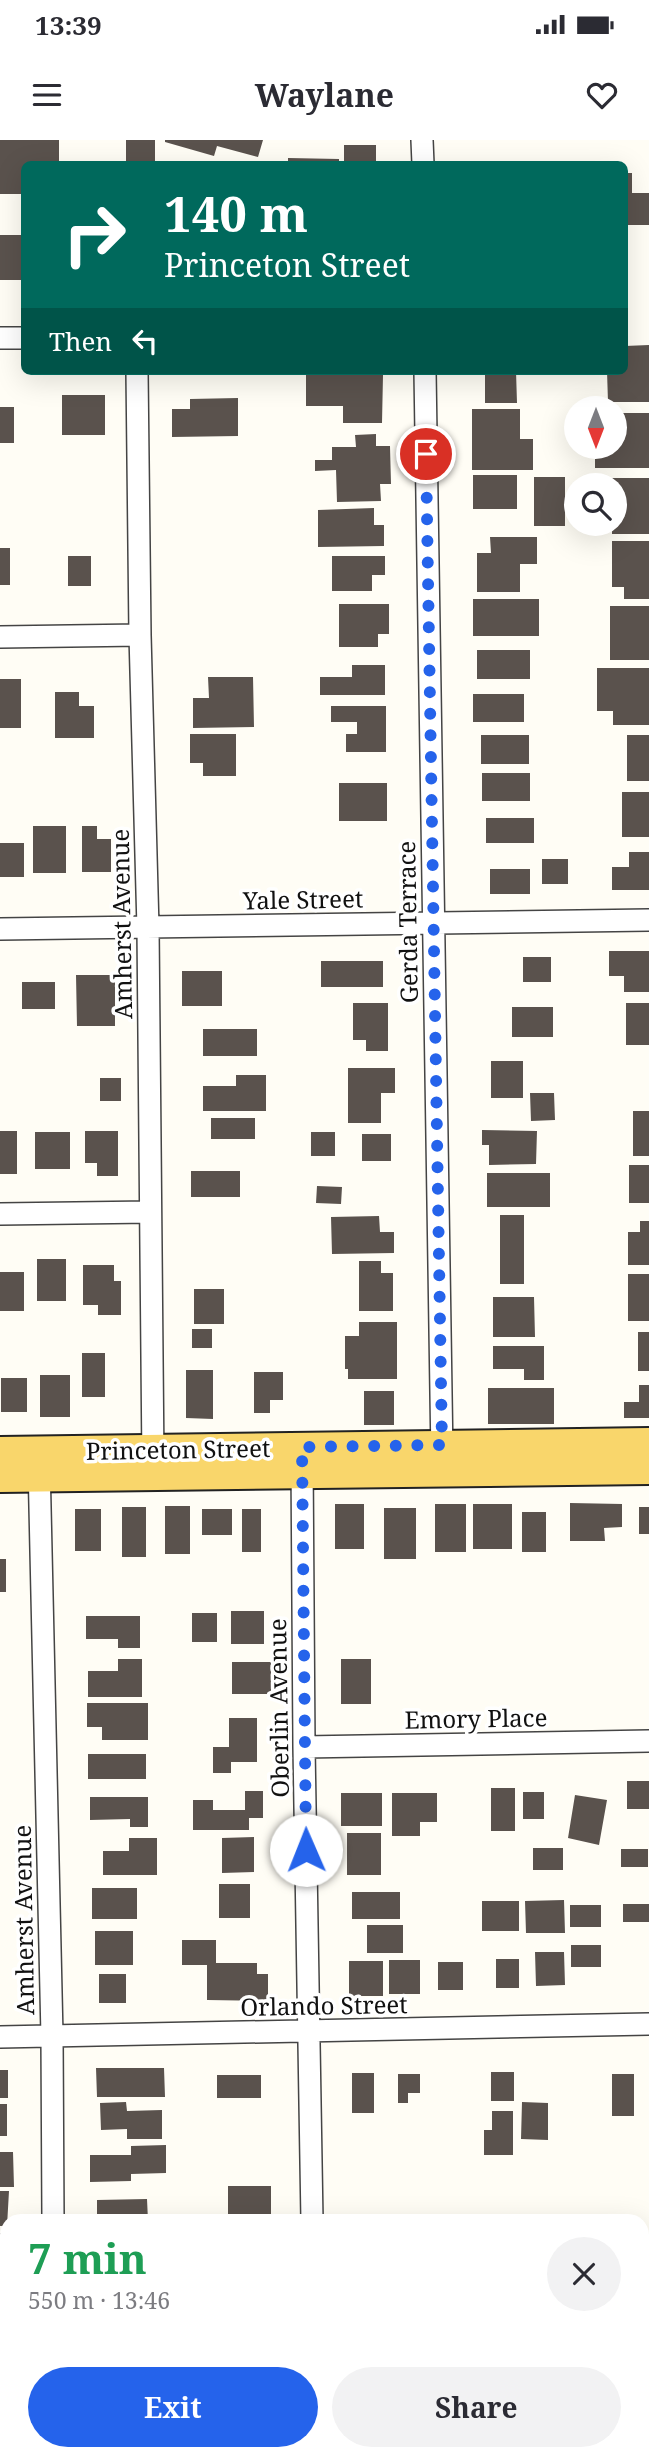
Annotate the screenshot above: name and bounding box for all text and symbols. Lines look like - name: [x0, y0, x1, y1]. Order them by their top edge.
- text: 13:39: [35, 7, 102, 43]
- text: Waylane: [255, 73, 394, 116]
- icon: menu: [28, 76, 66, 114]
- icon: heart: [583, 76, 621, 114]
- text: 140 m: [164, 180, 308, 246]
- icon: right: [49, 189, 140, 280]
- text: Princeton Street: [164, 243, 410, 286]
- icon: left: [126, 322, 164, 360]
- text: Then: [49, 323, 112, 359]
- north arrow: [564, 396, 626, 458]
- map controls: [564, 396, 627, 536]
- pin: [396, 424, 456, 484]
- icon: arrive: [407, 435, 445, 473]
- button: search: [564, 473, 627, 536]
- street label: Amherst Avenue: [103, 829, 139, 1019]
- street label: Gerda Terrace: [389, 841, 425, 1003]
- street label: Yale Street: [241, 881, 364, 917]
- street label: Princeton Street: [85, 1431, 271, 1467]
- street label: Oberlin Avenue: [260, 1618, 296, 1798]
- street label: Emory Place: [404, 1700, 548, 1736]
- position arrow: [269, 1813, 343, 1887]
- street label: Amherst Avenue: [5, 1825, 41, 2015]
- street label: Orlando Street: [240, 1987, 408, 2023]
- text: 7 min: [28, 2229, 147, 2286]
- button: close: [547, 2237, 621, 2311]
- text: 550 m · 13:46: [28, 2284, 170, 2316]
- button: Exit: [28, 2367, 318, 2447]
- button: Share: [332, 2367, 621, 2447]

